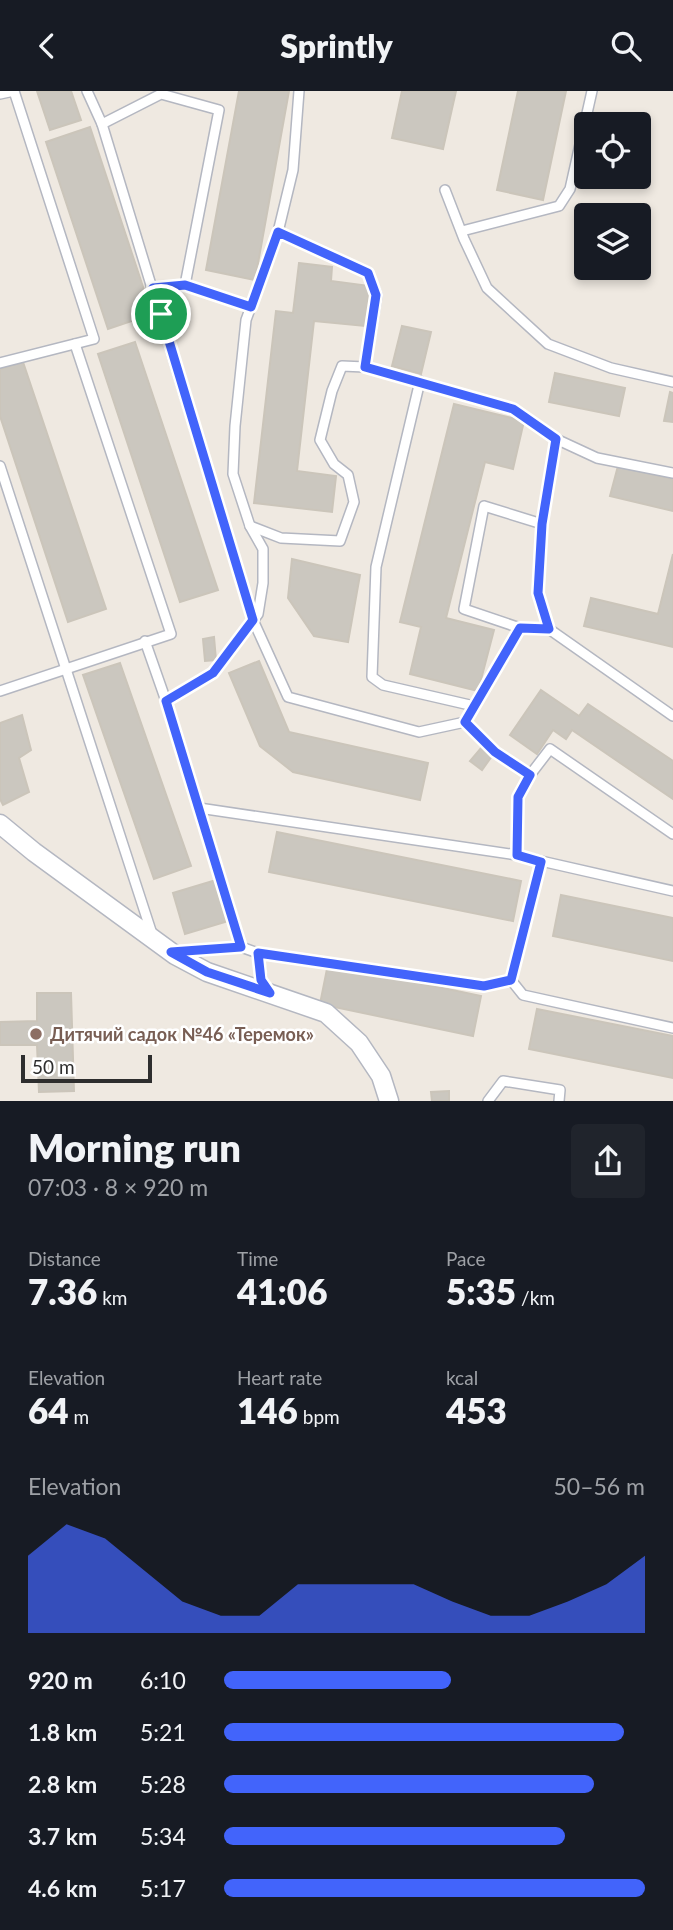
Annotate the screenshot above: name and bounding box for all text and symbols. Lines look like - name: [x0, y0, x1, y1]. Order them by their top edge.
- text: Sprintly: [280, 26, 393, 65]
- icon: back: [28, 27, 66, 65]
- icon: search: [607, 27, 645, 65]
- map controls: [574, 112, 651, 280]
- button: locate: [574, 112, 651, 189]
- button: layers: [574, 203, 651, 280]
- pin: [131, 284, 191, 344]
- icon: arrive: [142, 295, 180, 333]
- place label: Дитячий садок №46 «Теремок»: [50, 1023, 314, 1045]
- marker: Дитячий садок №46 «Теремок»: [28, 1026, 44, 1042]
- scale bar: [21, 1051, 152, 1083]
- text: 50 m: [32, 1055, 75, 1078]
- text: Morning run: [28, 1124, 241, 1170]
- button: share: [571, 1124, 645, 1198]
- text: 07:03 · 8 × 920 m: [28, 1173, 208, 1201]
- text: Distance: [28, 1247, 101, 1270]
- text: Time: [237, 1247, 278, 1270]
- text: Pace: [446, 1247, 485, 1270]
- text: 7.36: [28, 1270, 97, 1312]
- text: 41:06: [237, 1270, 327, 1312]
- text: 5:35: [446, 1270, 516, 1312]
- text: km: [97, 1286, 127, 1309]
- text: /km: [516, 1286, 555, 1309]
- text: Elevation: [28, 1366, 105, 1389]
- text: Heart rate: [237, 1366, 322, 1389]
- text: kcal: [446, 1366, 478, 1389]
- text: 64: [28, 1389, 69, 1431]
- text: 146: [237, 1389, 298, 1431]
- text: 453: [446, 1389, 507, 1431]
- text: m: [69, 1405, 89, 1428]
- text: bpm: [298, 1405, 340, 1428]
- text: Elevation: [28, 1472, 121, 1500]
- text: 50–56 m: [553, 1472, 645, 1500]
- text: 920 m: [28, 1666, 93, 1694]
- text: 6:10: [140, 1666, 186, 1694]
- text: 1.8 km: [28, 1718, 97, 1746]
- text: 5:21: [140, 1718, 186, 1746]
- text: 2.8 km: [28, 1770, 97, 1798]
- text: 5:28: [140, 1770, 186, 1798]
- text: 3.7 km: [28, 1822, 97, 1850]
- text: 5:34: [140, 1822, 186, 1850]
- text: 4.6 km: [28, 1874, 97, 1902]
- text: 5:17: [140, 1874, 186, 1902]

